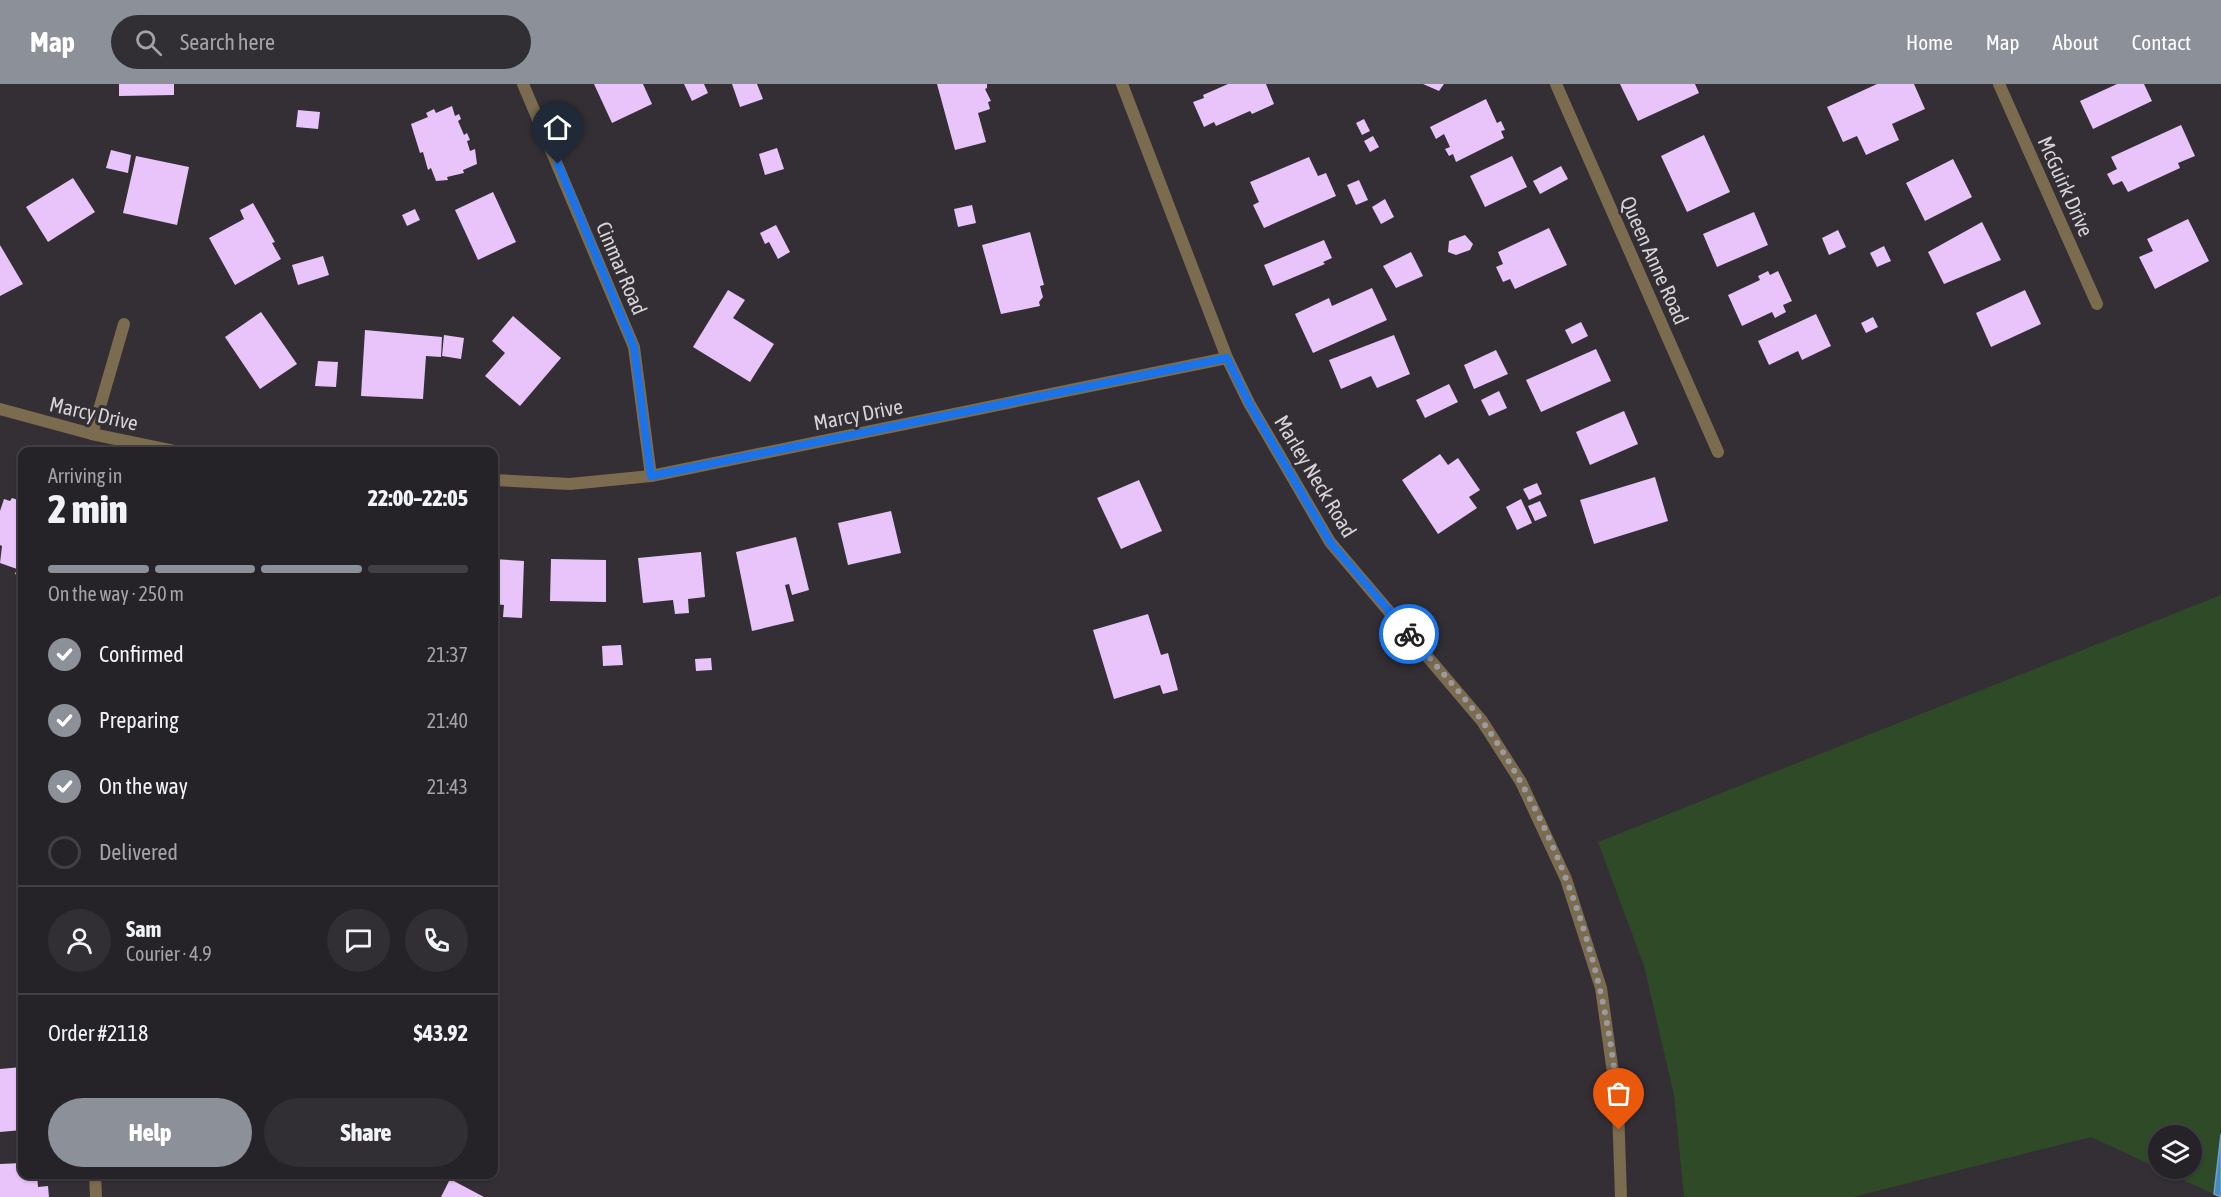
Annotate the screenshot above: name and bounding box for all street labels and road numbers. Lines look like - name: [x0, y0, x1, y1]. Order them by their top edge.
- street label: McGuirk Drive: [2033, 132, 2099, 240]
- street label: Queen Anne Road: [1616, 192, 1694, 328]
- street label: Cinmar Road: [592, 218, 652, 318]
- street label: Marcy Drive: [47, 391, 141, 435]
- street label: Marcy Drive: [811, 394, 905, 434]
- street label: Marley Neck Road: [1270, 411, 1362, 541]

